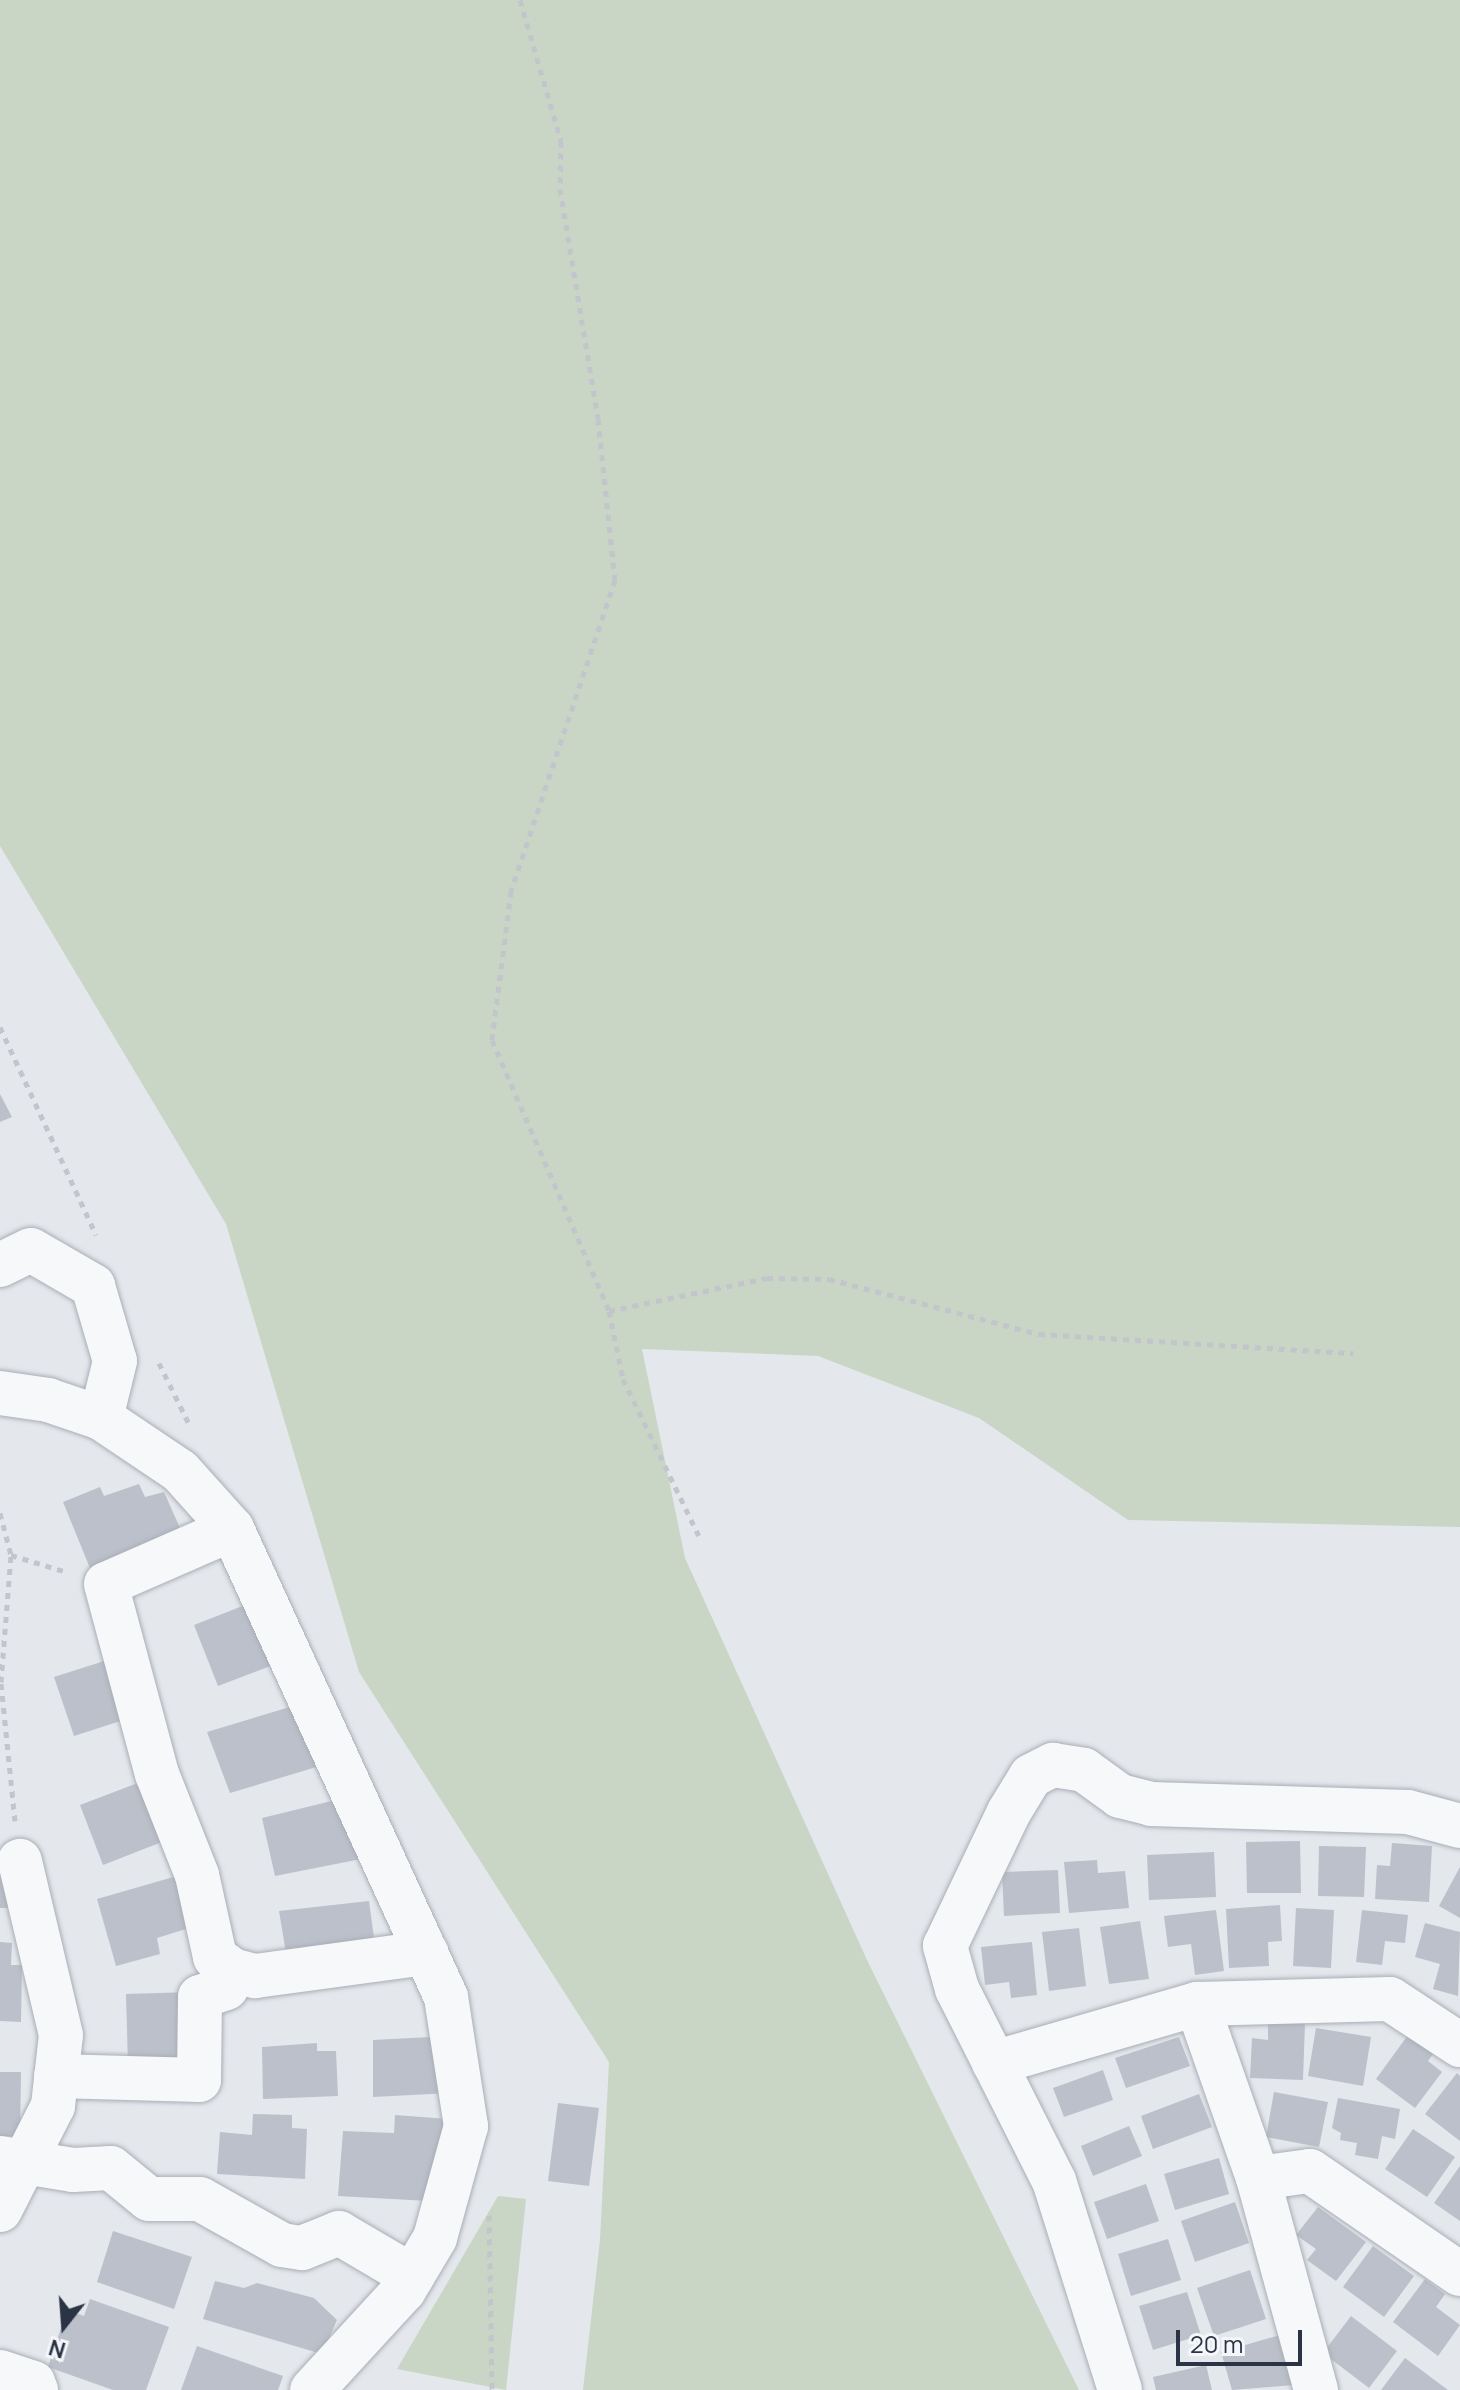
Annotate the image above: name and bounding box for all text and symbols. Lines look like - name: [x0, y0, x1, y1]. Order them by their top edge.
- north arrow: [24, 2286, 104, 2366]
- scale bar: [1180, 2314, 1306, 2364]
- text: 20 m: [1190, 2327, 1243, 2360]
- text: N: [45, 2332, 69, 2366]

